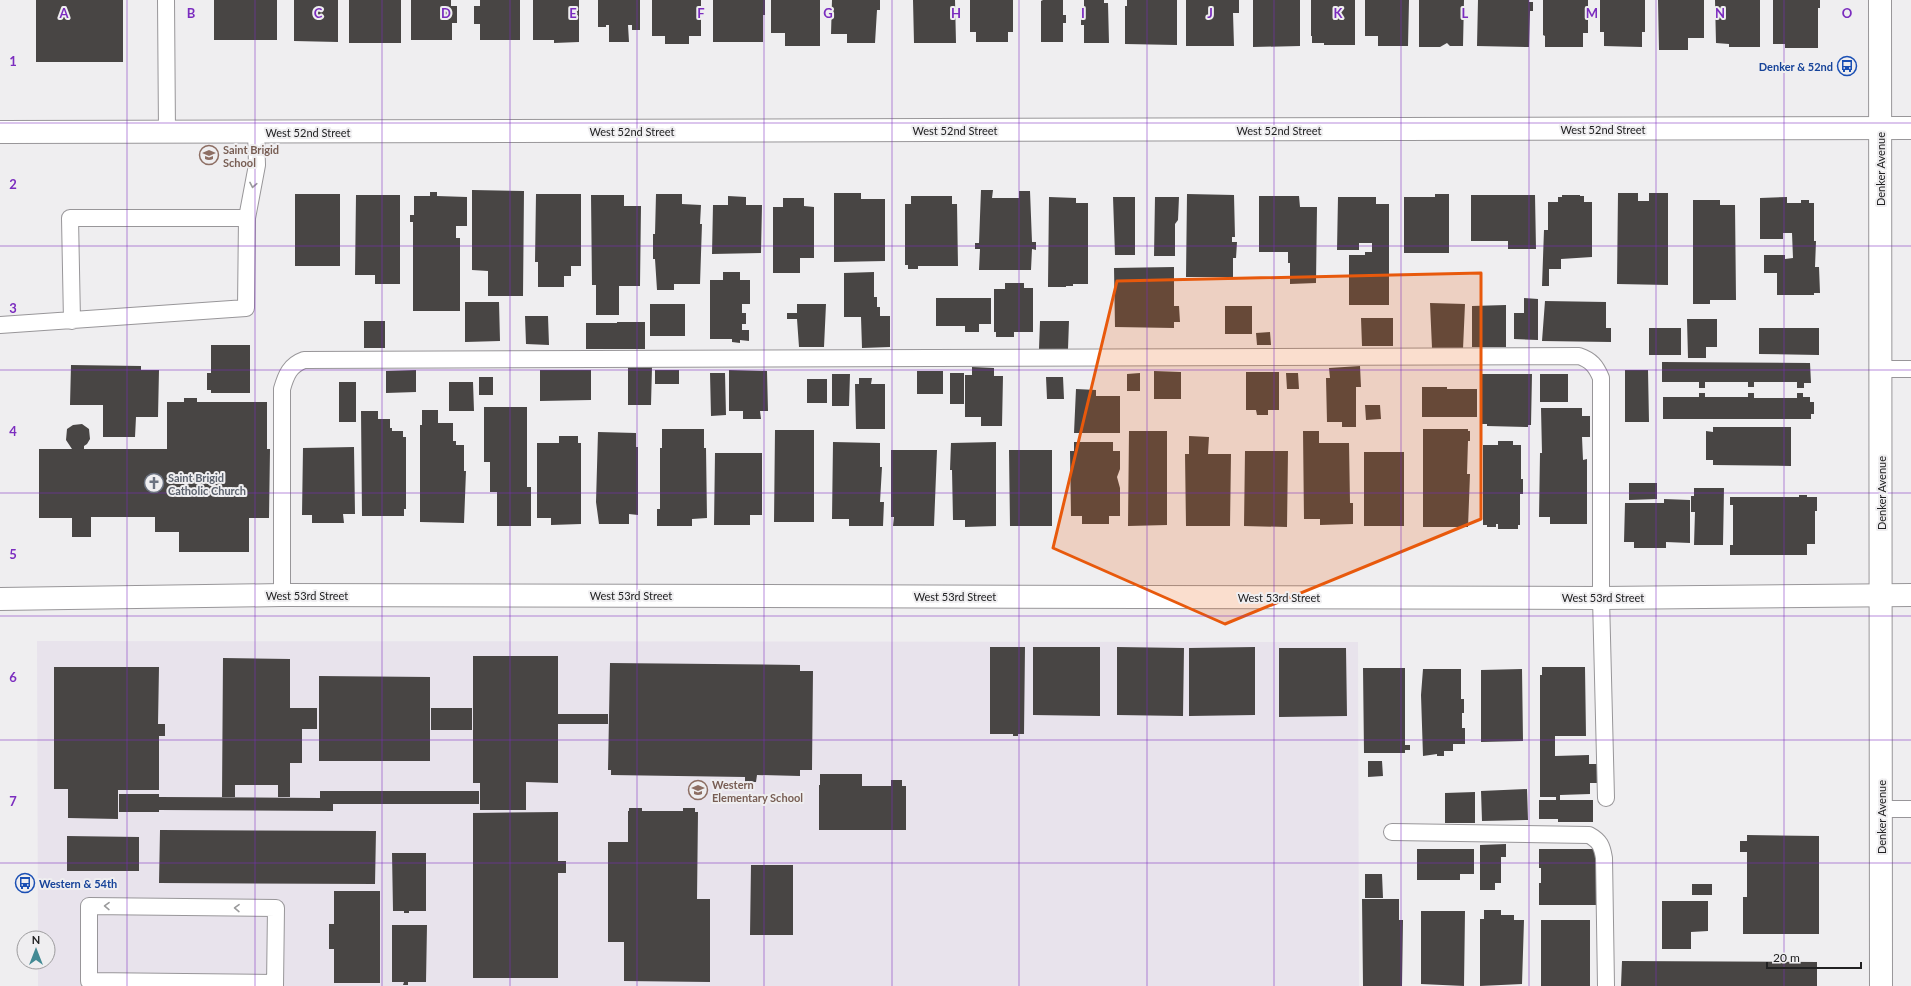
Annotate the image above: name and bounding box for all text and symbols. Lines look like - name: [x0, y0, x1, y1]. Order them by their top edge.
- text: A: [58, 5, 69, 21]
- text: B: [187, 5, 196, 21]
- text: C: [314, 5, 323, 21]
- text: D: [441, 5, 451, 21]
- text: E: [569, 5, 577, 21]
- text: F: [697, 5, 705, 21]
- text: G: [823, 5, 833, 21]
- text: H: [951, 5, 961, 21]
- text: I: [1081, 5, 1085, 21]
- text: J: [1207, 5, 1213, 21]
- text: K: [1334, 5, 1344, 21]
- text: L: [1462, 5, 1469, 21]
- text: M: [1586, 5, 1598, 21]
- text: N: [1715, 5, 1725, 21]
- text: O: [1842, 5, 1853, 21]
- text: 1: [9, 53, 17, 69]
- bus stop icon: Denker & 52nd: [1836, 55, 1858, 77]
- place label: Denker & 52nd: [1759, 60, 1833, 73]
- street label: West 52nd Street: [1561, 123, 1646, 136]
- street label: West 52nd Street: [913, 124, 998, 137]
- street label: West 52nd Street: [1237, 124, 1322, 137]
- street label: West 52nd Street: [590, 125, 675, 138]
- street label: West 52nd Street: [266, 126, 351, 139]
- street label: Denker Avenue: [1874, 132, 1887, 206]
- place label: Saint Brigid School: [223, 143, 279, 169]
- school or university icon: Saint Brigid School: [198, 144, 220, 166]
- text: 2: [9, 176, 17, 192]
- one-way arrow: [249, 181, 258, 188]
- text: 3: [9, 300, 17, 316]
- text: 4: [9, 423, 17, 439]
- street label: Denker Avenue: [1875, 456, 1888, 530]
- place label: Saint Brigid Catholic Church: [168, 471, 246, 497]
- church icon: Saint Brigid Catholic Church: [143, 472, 165, 494]
- text: 5: [9, 546, 17, 562]
- street label: West 53rd Street: [266, 589, 348, 602]
- street label: West 53rd Street: [590, 589, 672, 602]
- street label: West 53rd Street: [914, 590, 996, 603]
- street label: West 53rd Street: [1238, 591, 1320, 604]
- street label: West 53rd Street: [1562, 591, 1644, 604]
- text: 6: [9, 669, 17, 685]
- place label: Western Elementary School: [712, 778, 803, 804]
- school or university icon: Western Elementary School: [687, 779, 709, 801]
- street label: Denker Avenue: [1875, 780, 1888, 854]
- text: 7: [9, 793, 17, 809]
- bus stop icon: Western & 54th: [14, 872, 36, 894]
- place label: Western & 54th: [39, 877, 117, 890]
- one-way arrow: [104, 902, 110, 910]
- one-way arrow: [234, 904, 240, 912]
- north arrow: [16, 930, 56, 970]
- text: N: [32, 933, 40, 946]
- scale bar: [1767, 944, 1861, 970]
- text: 20 m: [1773, 950, 1800, 965]

